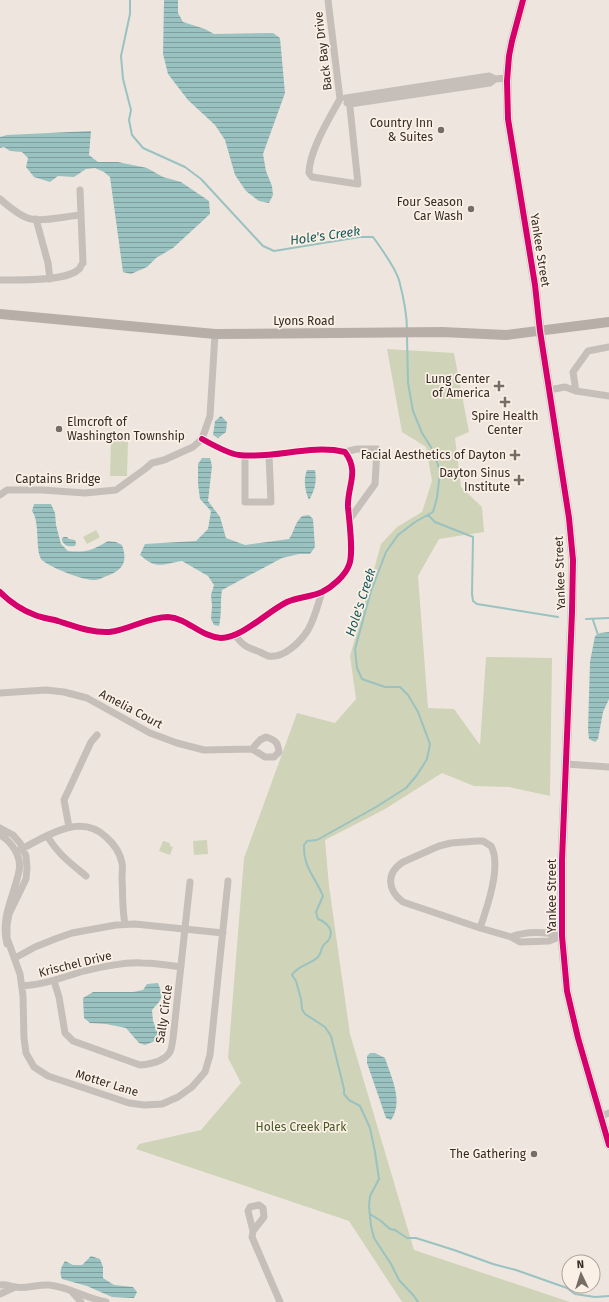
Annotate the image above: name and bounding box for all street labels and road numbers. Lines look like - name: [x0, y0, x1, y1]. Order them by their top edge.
- street label: Back Bay Drive: [311, 11, 335, 91]
- street label: Yankee Street: [527, 212, 553, 288]
- street label: Lyons Road: [273, 314, 335, 328]
- street label: Captains Bridge: [15, 472, 101, 486]
- street label: Yankee Street: [552, 535, 568, 610]
- street label: Amelia Court: [97, 686, 166, 732]
- street label: Yankee Street: [545, 858, 559, 933]
- street label: Krischel Drive: [37, 948, 113, 980]
- street label: Sally Circle: [153, 984, 175, 1044]
- street label: Motter Lane: [74, 1067, 140, 1099]

